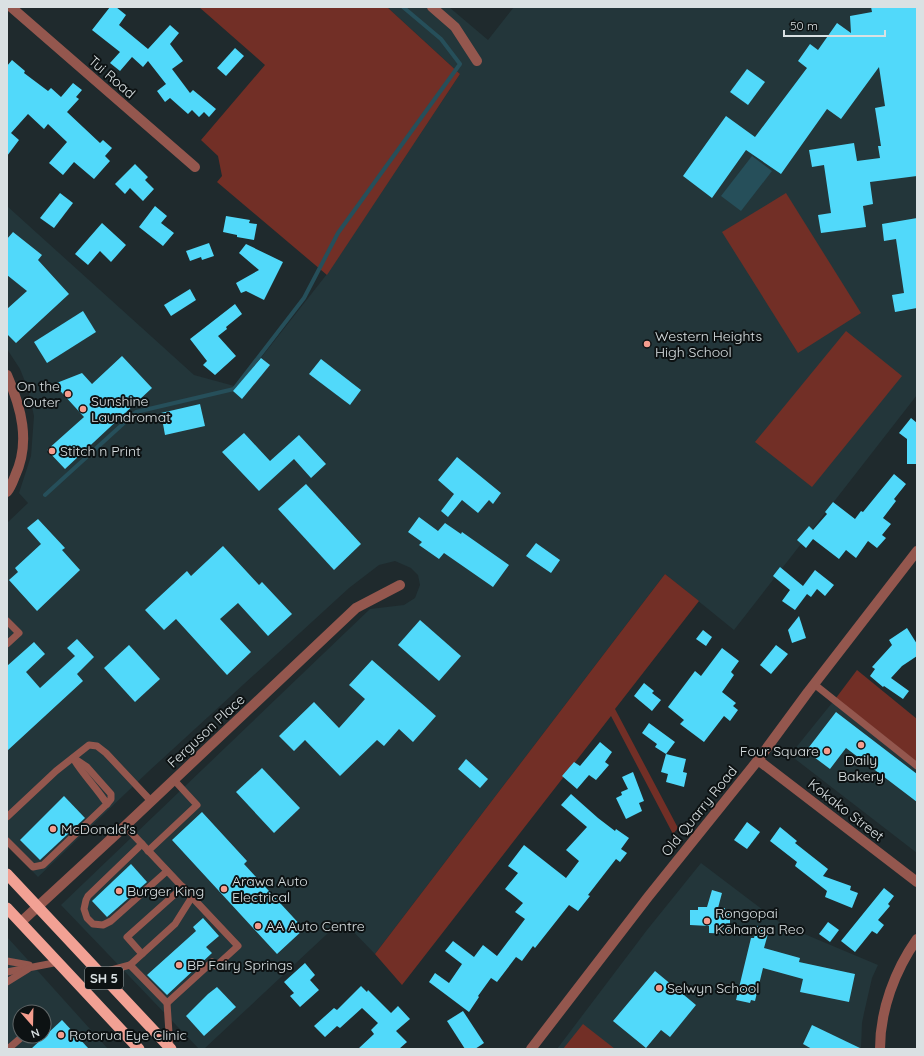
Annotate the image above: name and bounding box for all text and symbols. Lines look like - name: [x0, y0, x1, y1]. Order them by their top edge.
- scale bar: [784, 12, 885, 38]
- text: 50 m: [790, 18, 818, 33]
- street label: Tui Road: [85, 52, 139, 102]
- place label: Western Heights High School: [655, 327, 762, 361]
- marker: Western Heights High School: [642, 339, 652, 349]
- place label: On the Outer: [17, 377, 61, 411]
- marker: On the Outer: [63, 389, 73, 399]
- place label: Sunshine Laundromat: [91, 392, 171, 426]
- marker: Sunshine Laundromat: [78, 404, 88, 414]
- place label: Stitch n Print: [60, 442, 141, 460]
- marker: Stitch n Print: [47, 446, 57, 456]
- street label: Ferguson Place: [163, 690, 249, 772]
- marker: Daily Bakery: [856, 740, 866, 750]
- place label: Four Square: [740, 742, 819, 760]
- marker: Four Square: [822, 746, 832, 756]
- place label: Daily Bakery: [838, 751, 884, 785]
- street label: Old Quarry Road: [657, 762, 741, 860]
- street label: Kokako Street: [804, 775, 888, 845]
- place label: McDonald's: [61, 820, 136, 838]
- marker: McDonald's: [48, 824, 58, 834]
- place label: Arawa Auto Electrical: [232, 872, 308, 906]
- place label: Burger King: [127, 882, 204, 900]
- marker: Arawa Auto Electrical: [219, 884, 229, 894]
- marker: Burger King: [114, 886, 124, 896]
- place label: Rongopai Kōhanga Reo: [715, 904, 804, 938]
- marker: Rongopai Kōhanga Reo: [702, 916, 712, 926]
- place label: AA Auto Centre: [266, 917, 365, 935]
- marker: AA Auto Centre: [253, 921, 263, 931]
- place label: BP Fairy Springs: [187, 956, 293, 974]
- marker: BP Fairy Springs: [174, 960, 184, 970]
- road number: SH 5: [85, 967, 123, 989]
- place label: Selwyn School: [667, 979, 759, 997]
- marker: Selwyn School: [654, 983, 664, 993]
- north arrow: [12, 1004, 52, 1044]
- text: N: [29, 1025, 42, 1041]
- place label: Rotorua Eye Clinic: [69, 1026, 187, 1044]
- marker: Rotorua Eye Clinic: [56, 1030, 66, 1040]

